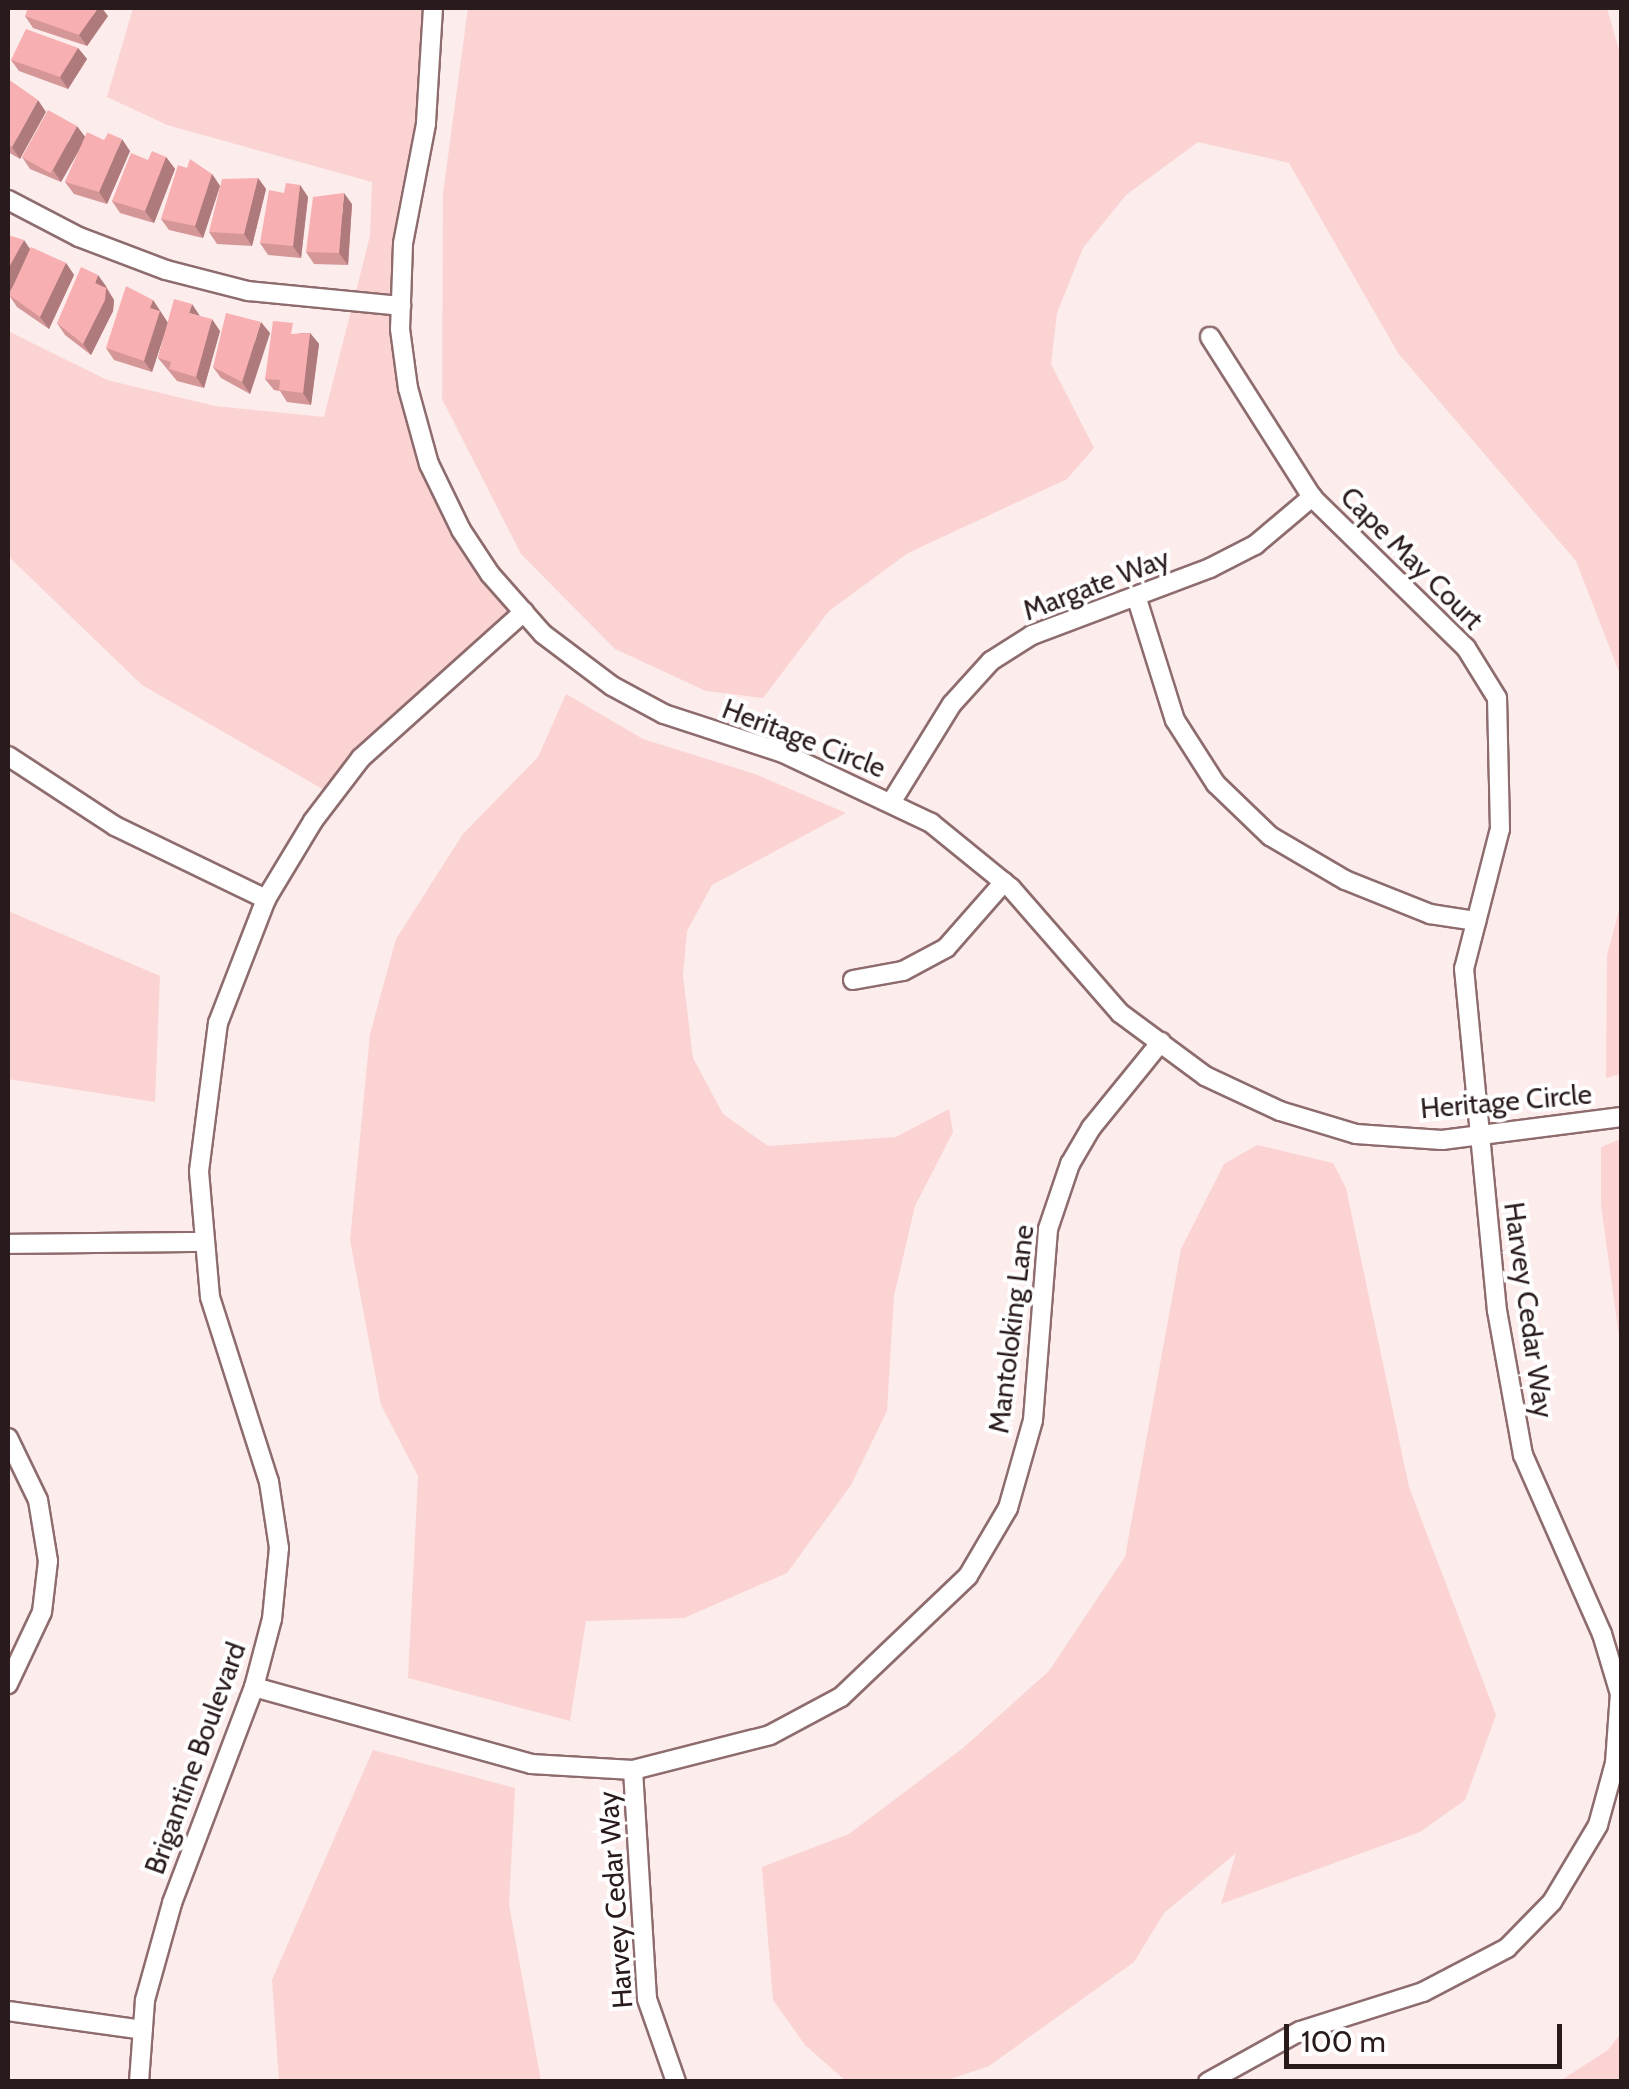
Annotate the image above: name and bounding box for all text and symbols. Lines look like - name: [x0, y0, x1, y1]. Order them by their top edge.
- street label: Cape May Court: [1334, 480, 1490, 636]
- street label: Margate Way: [1018, 541, 1174, 627]
- street label: Heritage Circle: [718, 691, 890, 785]
- street label: Heritage Circle: [1419, 1077, 1593, 1125]
- street label: Harvey Cedar Way: [1497, 1200, 1561, 1420]
- street label: Mantoloking Lane: [982, 1223, 1040, 1435]
- street label: Brigantine Boulevard: [137, 1637, 253, 1879]
- street label: Harvey Cedar Way: [591, 1790, 639, 2010]
- scale bar: [1289, 2004, 1566, 2066]
- text: 100 m: [1301, 2023, 1386, 2060]

